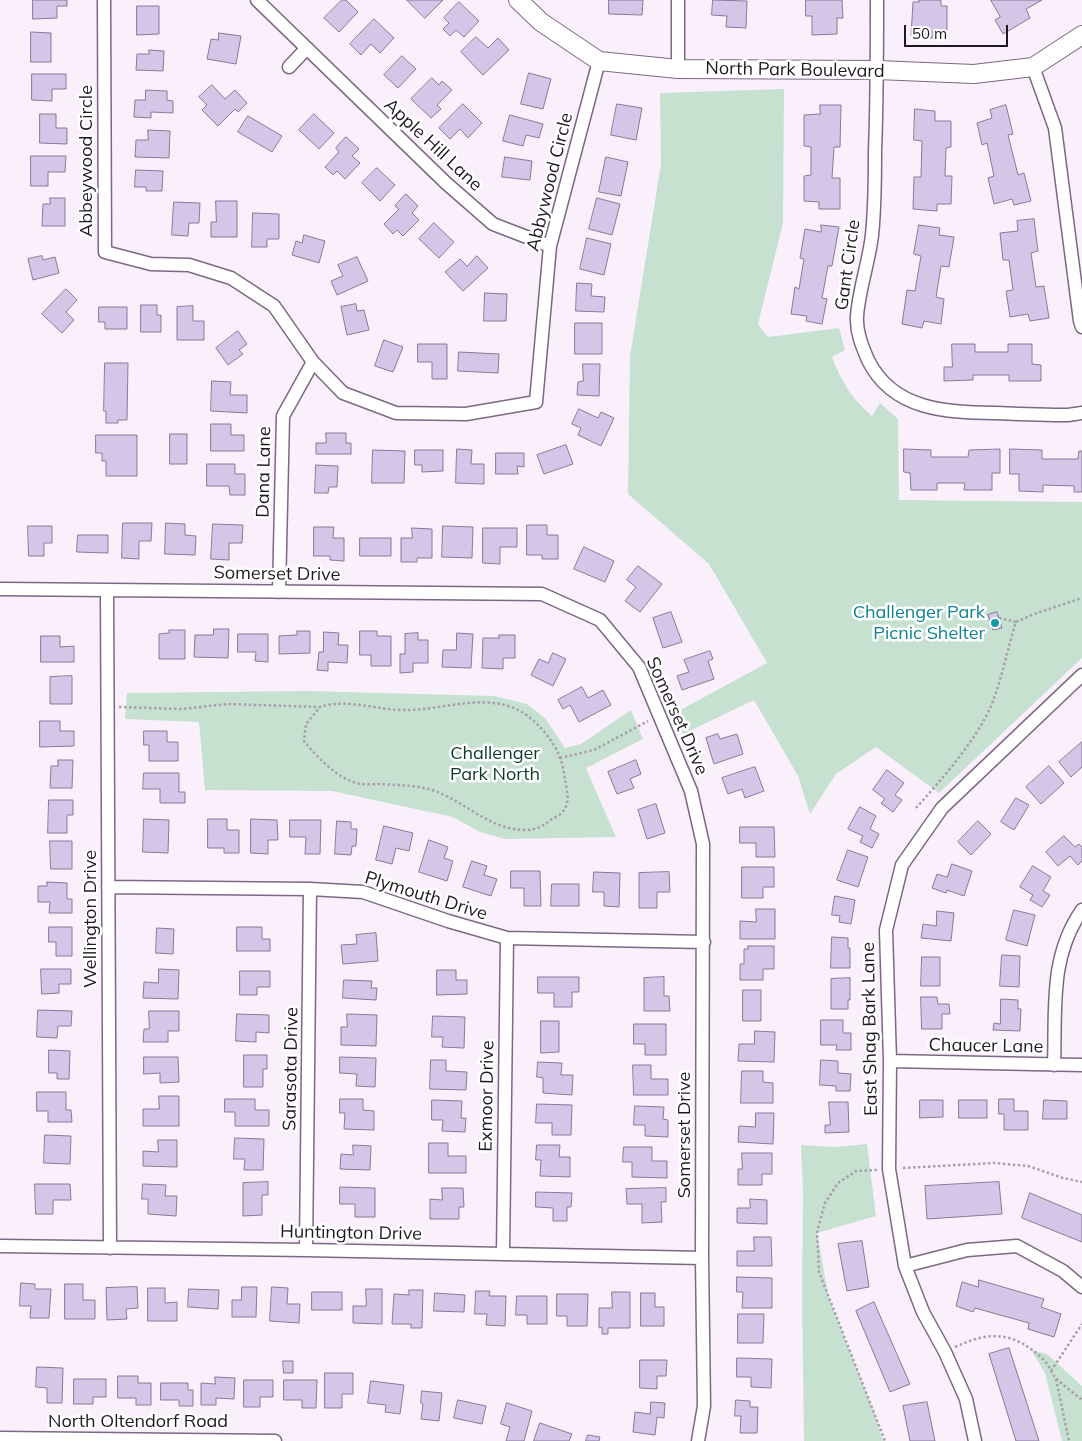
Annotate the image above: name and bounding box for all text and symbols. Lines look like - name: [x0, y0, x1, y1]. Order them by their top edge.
- scale bar: [907, 15, 1011, 47]
- text: 50 m: [912, 24, 947, 43]
- street label: North Park Boulevard: [705, 58, 885, 82]
- street label: Abbeywood Circle: [76, 85, 98, 237]
- street label: Apple Hill Lane: [380, 94, 486, 196]
- street label: Abbywood Circle: [522, 110, 578, 254]
- street label: Gant Circle: [831, 218, 865, 312]
- street label: Dana Lane: [252, 426, 276, 518]
- street label: Somerset Drive: [213, 562, 341, 586]
- place label: Challenger Park Picnic Shelter: [853, 602, 985, 644]
- marker: Challenger Park Picnic Shelter: [989, 617, 1001, 629]
- street label: Somerset Drive: [641, 654, 713, 778]
- park label: Challenger Park North: [450, 743, 540, 786]
- street label: Wellington Drive: [80, 850, 102, 988]
- street label: Plymouth Drive: [362, 867, 490, 925]
- street label: East Shag Bark Lane: [858, 942, 882, 1116]
- street label: Sarasota Drive: [279, 1007, 303, 1131]
- street label: Chaucer Lane: [928, 1034, 1044, 1058]
- street label: Exmoor Drive: [475, 1040, 499, 1152]
- street label: Somerset Drive: [674, 1072, 696, 1198]
- street label: Huntington Drive: [280, 1221, 422, 1245]
- street label: North Oltendorf Road: [48, 1411, 228, 1433]

